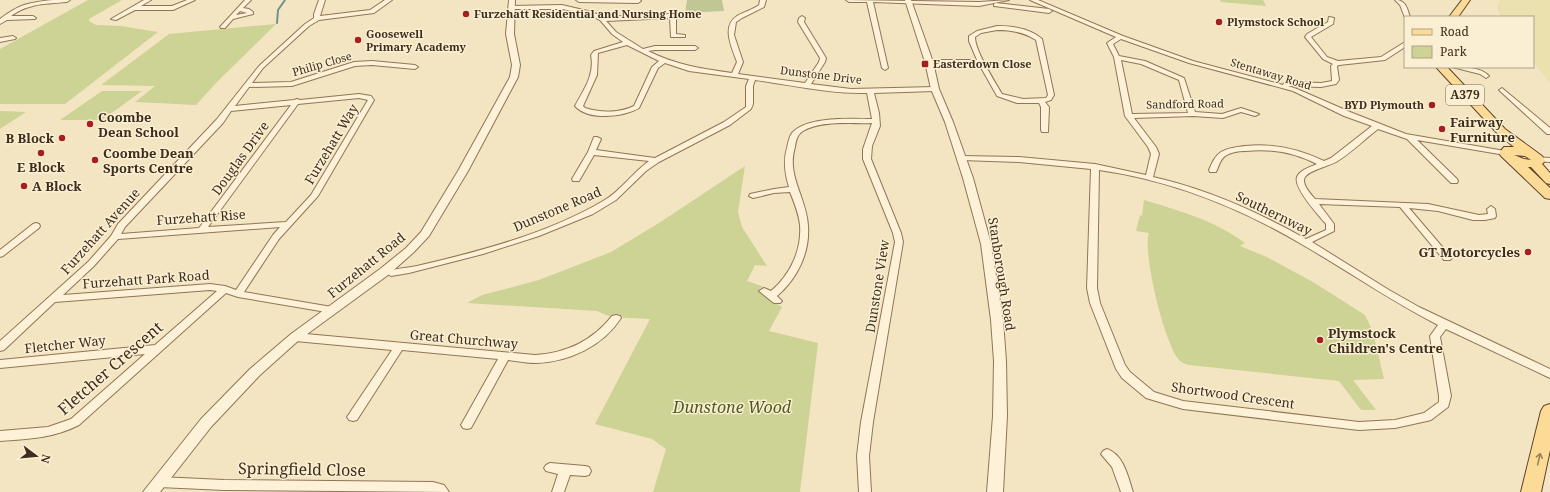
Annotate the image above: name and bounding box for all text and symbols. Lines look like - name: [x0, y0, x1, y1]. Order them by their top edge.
- place label: Furzehatt Residential and Nursing Home: [474, 6, 702, 21]
- marker: Furzehatt Residential and Nursing Home: [461, 9, 471, 19]
- place label: Plymstock School: [1227, 14, 1324, 29]
- legend: [1404, 16, 1534, 68]
- marker: Plymstock School: [1214, 17, 1224, 27]
- text: Road: [1440, 23, 1470, 40]
- place label: Goosewell Primary Academy: [366, 26, 467, 54]
- marker: Goosewell Primary Academy: [353, 35, 363, 45]
- text: Park: [1440, 43, 1468, 60]
- street label: Philip Close: [290, 48, 353, 79]
- street label: Stentaway Road: [1229, 54, 1314, 93]
- place label: Easterdown Close: [933, 56, 1032, 71]
- marker: Easterdown Close: [920, 59, 930, 69]
- street label: Dunstone Drive: [779, 62, 863, 87]
- road number: A379: [1446, 85, 1484, 105]
- street label: Sandford Road: [1146, 95, 1224, 112]
- place label: BYD Plymouth: [1344, 97, 1425, 112]
- street label: Furzehatt Way: [300, 100, 362, 188]
- marker: BYD Plymouth: [1427, 100, 1437, 110]
- place label: Coombe Dean School: [98, 108, 179, 141]
- place label: Fairway Furniture: [1450, 113, 1515, 146]
- street label: Douglas Drive: [207, 117, 273, 198]
- marker: Coombe Dean School: [85, 119, 95, 129]
- marker: Fairway Furniture: [1437, 124, 1447, 134]
- place label: B Block: [5, 129, 55, 147]
- marker: B Block: [57, 133, 67, 143]
- place label: Coombe Dean Sports Centre: [103, 144, 194, 177]
- marker: E Block: [36, 148, 46, 158]
- marker: Coombe Dean Sports Centre: [90, 155, 100, 165]
- place label: E Block: [17, 158, 66, 176]
- place label: A Block: [32, 177, 82, 195]
- marker: A Block: [19, 181, 29, 191]
- street label: Dunstone Road: [510, 182, 604, 236]
- street label: Furzehatt Avenue: [56, 184, 144, 278]
- street label: Southernway: [1233, 187, 1316, 240]
- street label: Furzehatt Rise: [156, 205, 246, 229]
- street label: Stanborough Road: [984, 216, 1020, 332]
- street label: Furzehatt Road: [323, 228, 409, 302]
- street label: Dunstone View: [861, 237, 893, 334]
- place label: GT Motorcycles: [1418, 243, 1520, 261]
- marker: GT Motorcycles: [1523, 247, 1533, 257]
- street label: Furzehatt Park Road: [82, 266, 210, 292]
- street label: Fletcher Crescent: [53, 316, 167, 420]
- place label: Plymstock Children's Centre: [1328, 324, 1443, 357]
- street label: Great Churchway: [409, 325, 519, 353]
- street label: Fletcher Way: [24, 331, 107, 357]
- marker: Plymstock Children's Centre: [1315, 335, 1325, 345]
- street label: Shortwood Crescent: [1170, 377, 1296, 413]
- park label: Dunstone Wood: [672, 396, 792, 418]
- north arrow: [16, 436, 56, 476]
- text: N: [38, 453, 54, 465]
- one-way arrow: [1535, 453, 1543, 466]
- street label: Springfield Close: [238, 457, 366, 481]

